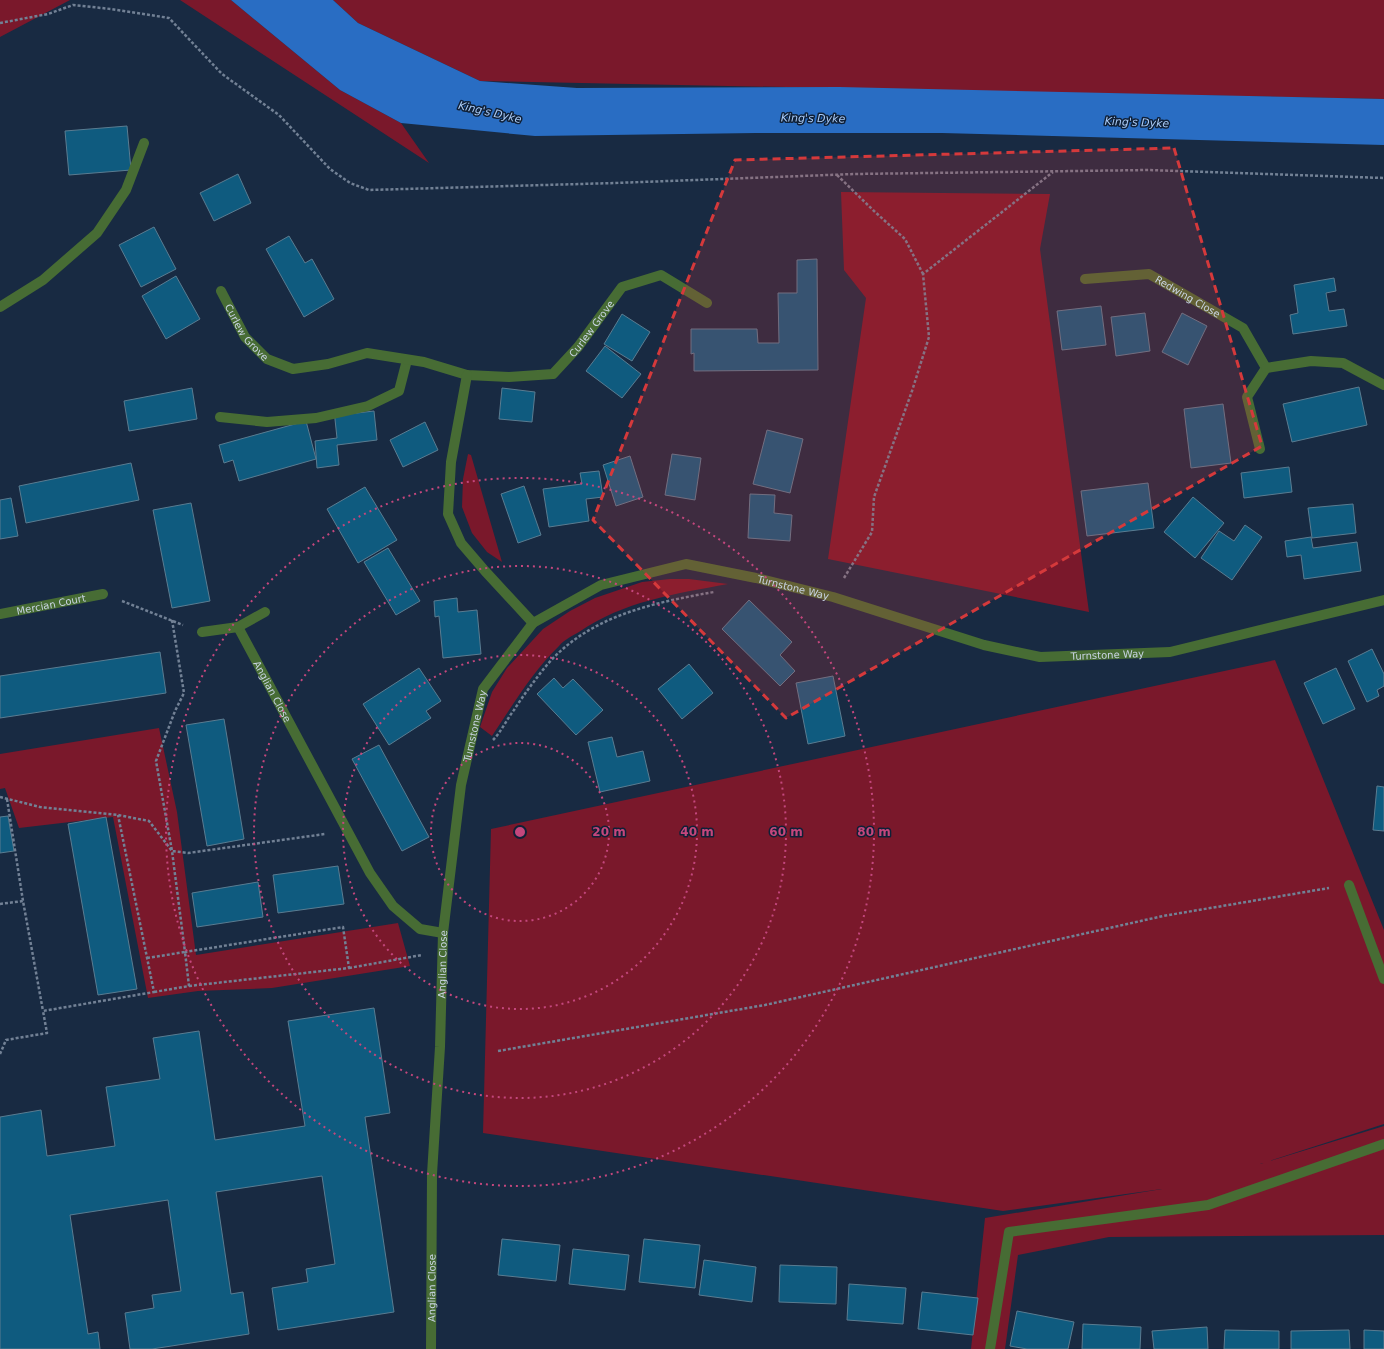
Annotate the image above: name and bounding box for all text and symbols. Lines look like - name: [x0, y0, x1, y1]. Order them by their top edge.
- water label: King's Dyke: [457, 99, 523, 126]
- water label: King's Dyke: [781, 111, 846, 126]
- water label: King's Dyke: [1104, 115, 1170, 130]
- street label: Redwing Close: [1153, 274, 1222, 320]
- street label: Curlew Grove: [567, 298, 616, 359]
- street label: Curlew Grove: [223, 302, 270, 363]
- street label: Turnstone Way: [755, 573, 830, 602]
- street label: Mercian Court: [16, 592, 87, 617]
- street label: Turnstone Way: [1070, 648, 1144, 662]
- street label: Anglian Close: [251, 659, 293, 724]
- street label: Turnstone Way: [461, 689, 489, 764]
- centre of rings: [513, 825, 527, 839]
- text: 20 m: [592, 825, 626, 839]
- text: 40 m: [680, 825, 714, 839]
- text: 60 m: [769, 825, 803, 839]
- text: 80 m: [857, 825, 891, 839]
- street label: Anglian Close: [436, 930, 449, 998]
- street label: Anglian Close: [426, 1254, 438, 1322]

